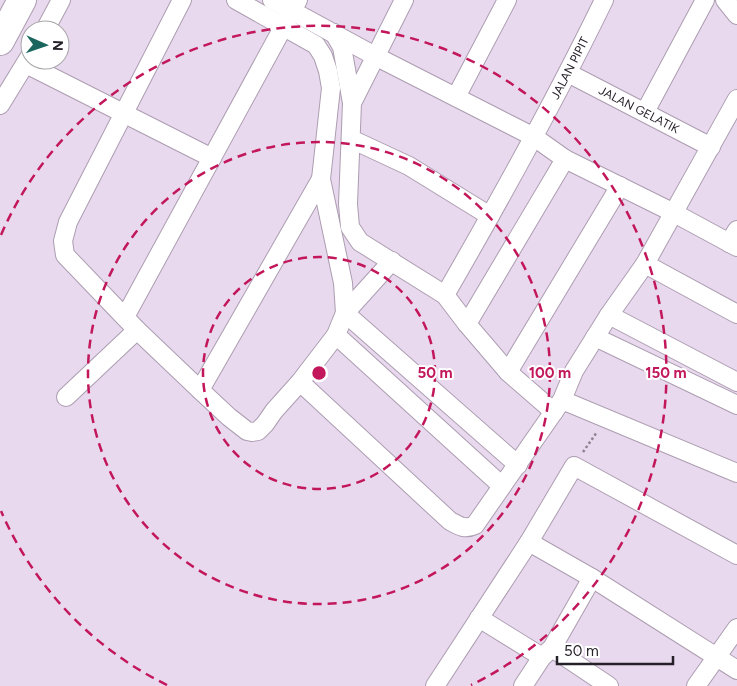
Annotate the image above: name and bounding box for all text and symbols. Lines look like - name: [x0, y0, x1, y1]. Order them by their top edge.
- north arrow: [20, 20, 70, 70]
- street label: JALAN PIPIT: [548, 34, 592, 102]
- text: N: [49, 40, 66, 51]
- street label: JALAN GELATIK: [596, 83, 682, 137]
- centre of rings: [310, 364, 328, 382]
- text: 50 m: [417, 364, 453, 382]
- text: 100 m: [529, 364, 571, 382]
- text: 150 m: [645, 364, 687, 382]
- scale bar: [557, 634, 673, 666]
- text: 50 m: [564, 642, 599, 660]

